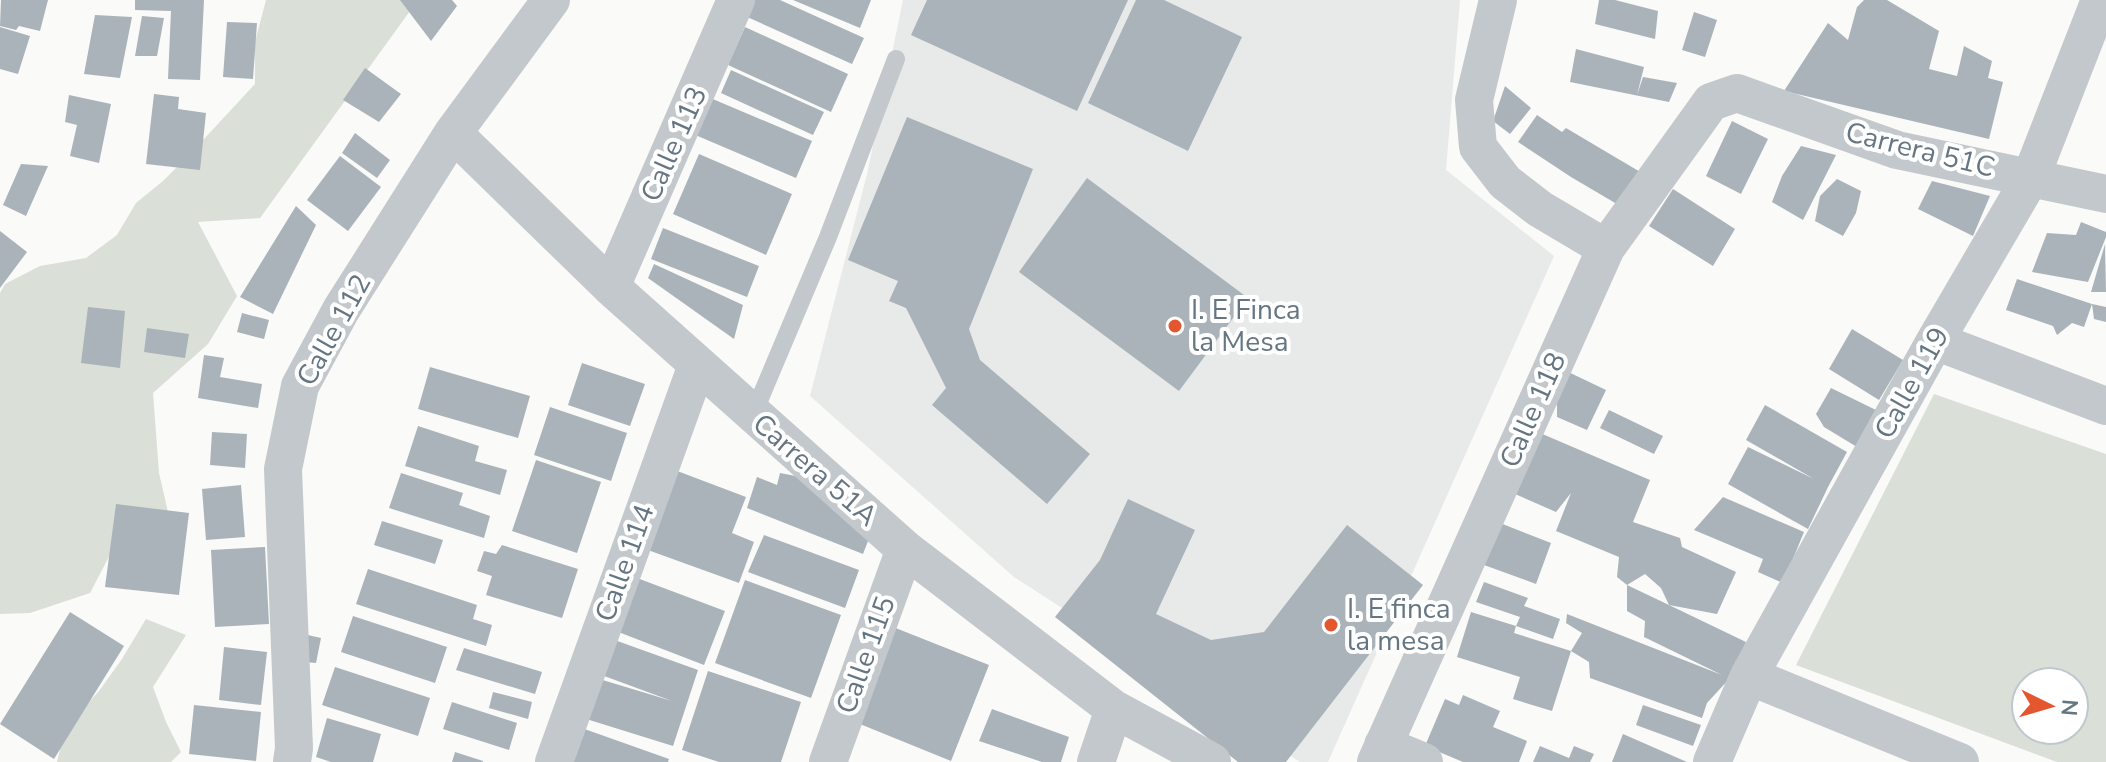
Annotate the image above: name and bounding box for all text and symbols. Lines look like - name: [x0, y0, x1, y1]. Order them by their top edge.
- street label: Calle 113: [632, 80, 716, 208]
- street label: Carrera 51C: [1841, 113, 1999, 187]
- street label: Calle 112: [288, 267, 380, 393]
- place label: I. E Finca la Mesa: [1191, 291, 1301, 361]
- marker: I. E Finca la Mesa: [1166, 317, 1184, 335]
- street label: Calle 119: [1866, 320, 1958, 446]
- street label: Calle 118: [1491, 346, 1575, 474]
- street label: Carrera 51A: [744, 405, 886, 535]
- street label: Calle 114: [586, 499, 664, 627]
- place label: I. E finca la mesa: [1347, 590, 1451, 660]
- street label: Calle 115: [827, 591, 905, 719]
- marker: I. E finca la mesa: [1322, 616, 1340, 634]
- north arrow: [2010, 666, 2090, 746]
- text: N: [2053, 698, 2085, 717]

